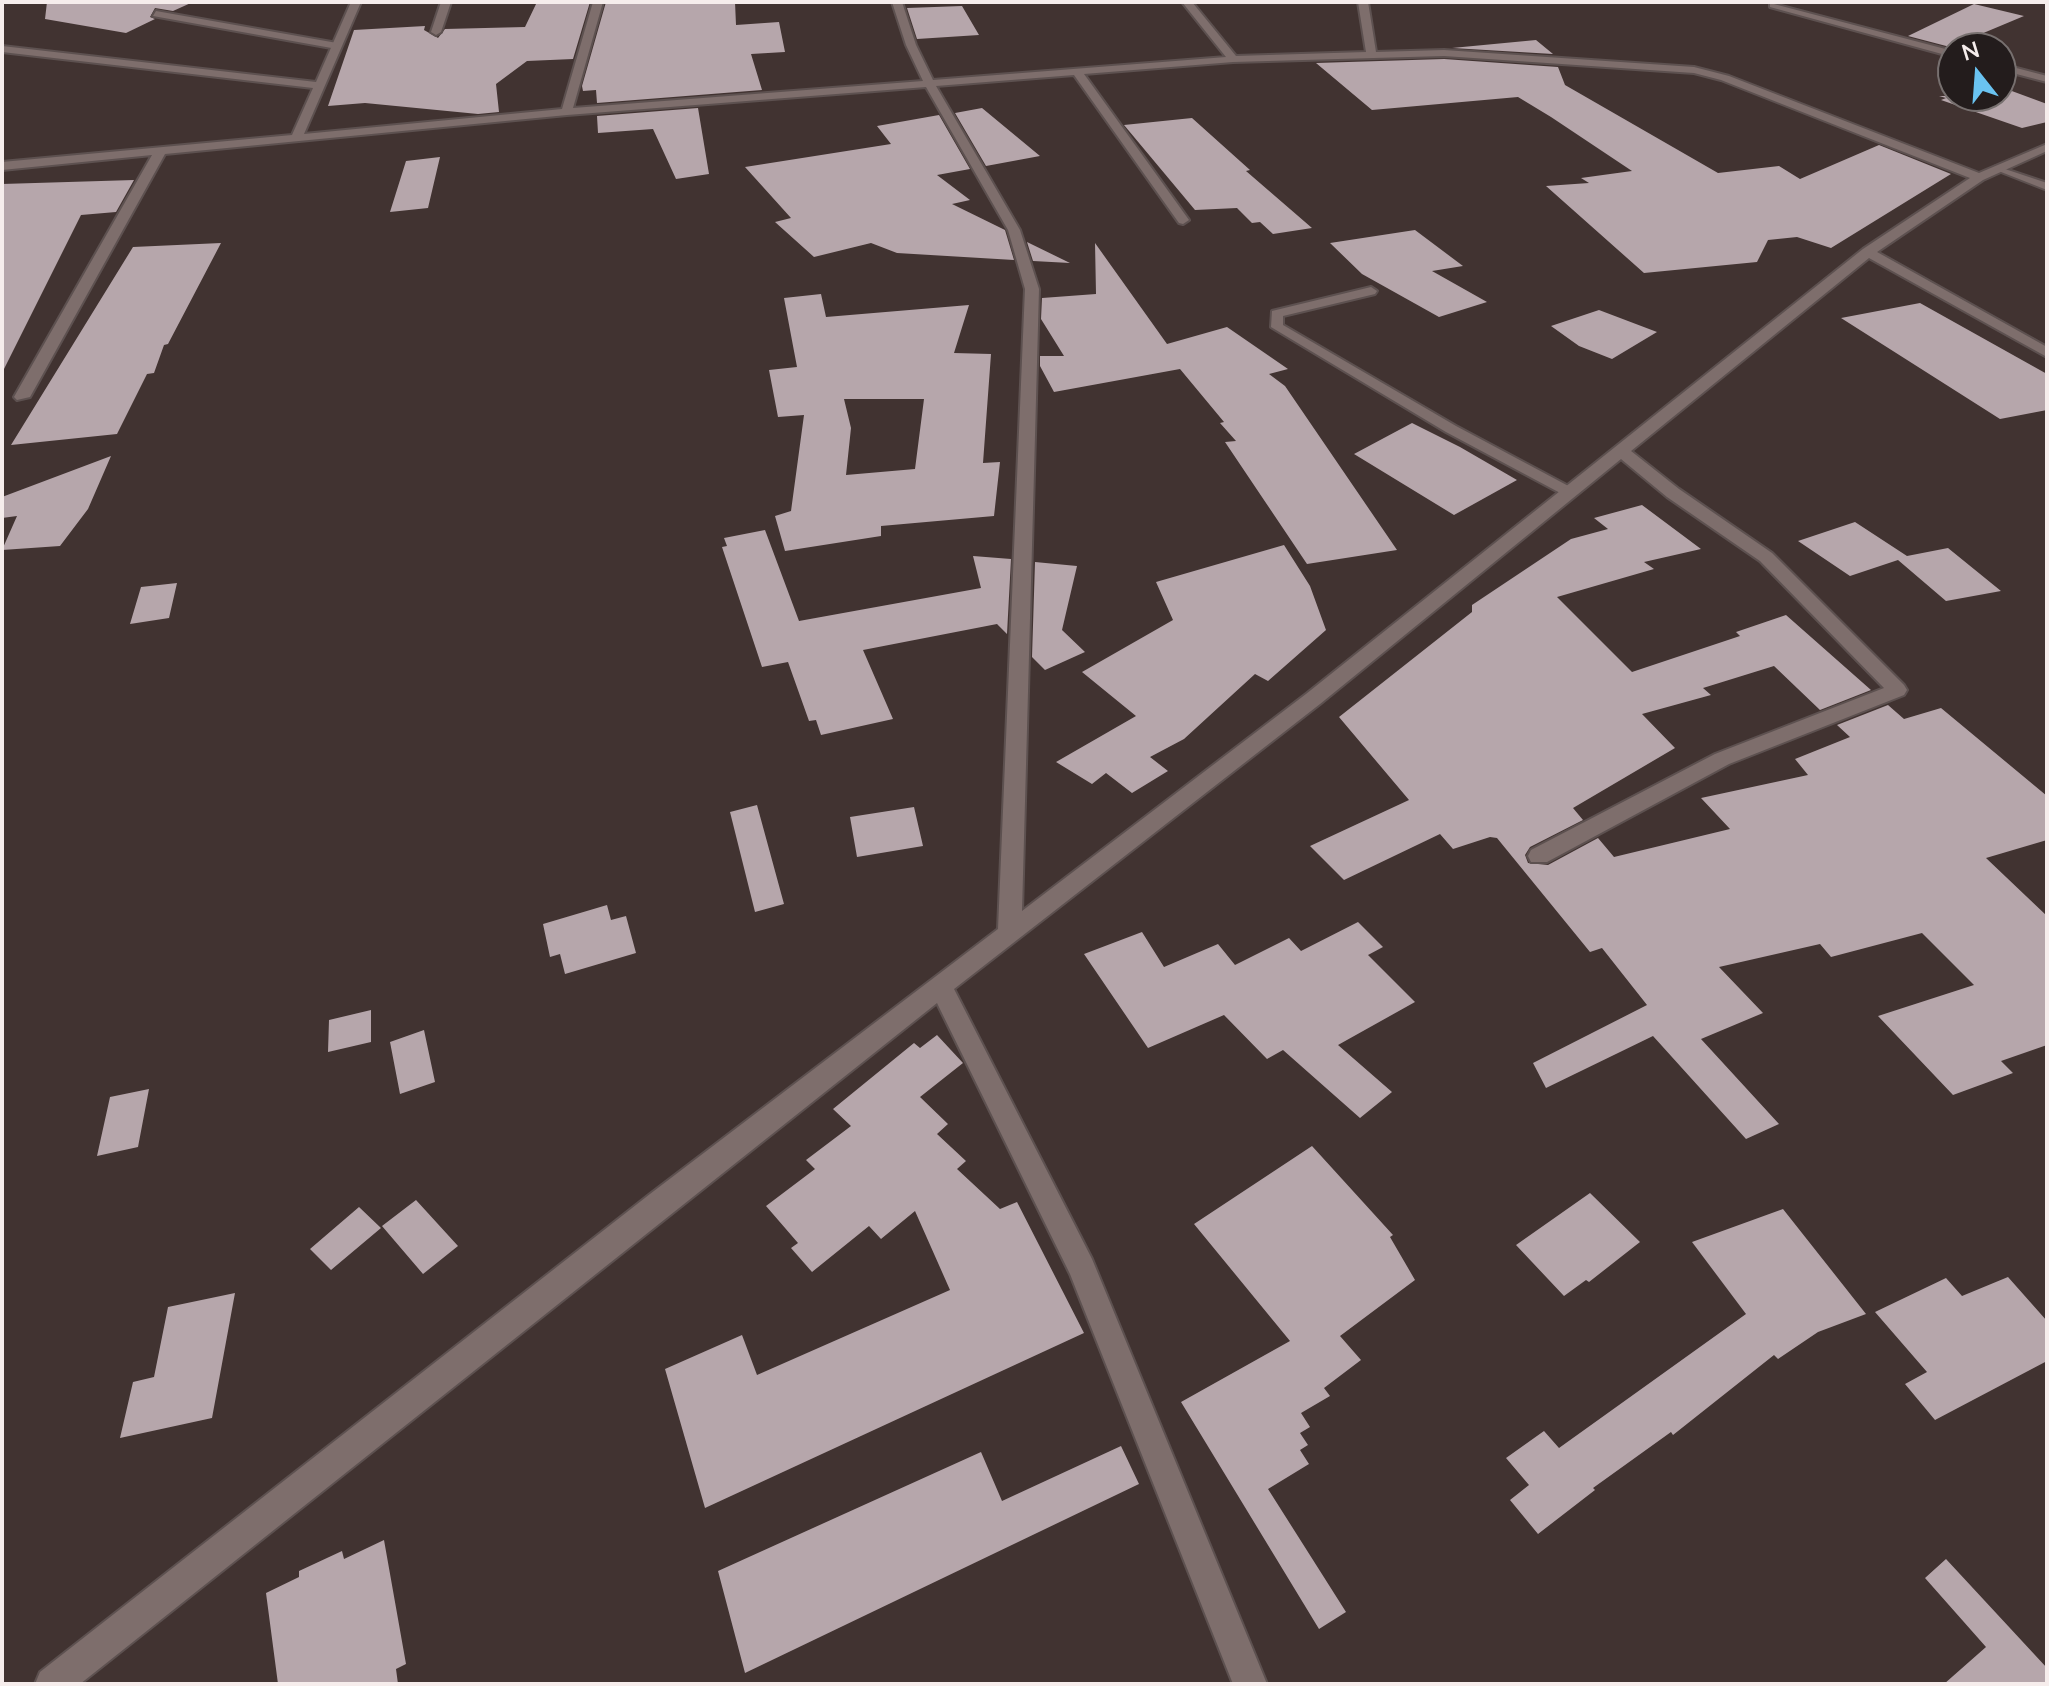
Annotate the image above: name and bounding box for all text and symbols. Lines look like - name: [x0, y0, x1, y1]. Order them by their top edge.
- north arrow: [1937, 32, 2017, 112]
- text: N: [1958, 35, 1982, 66]

